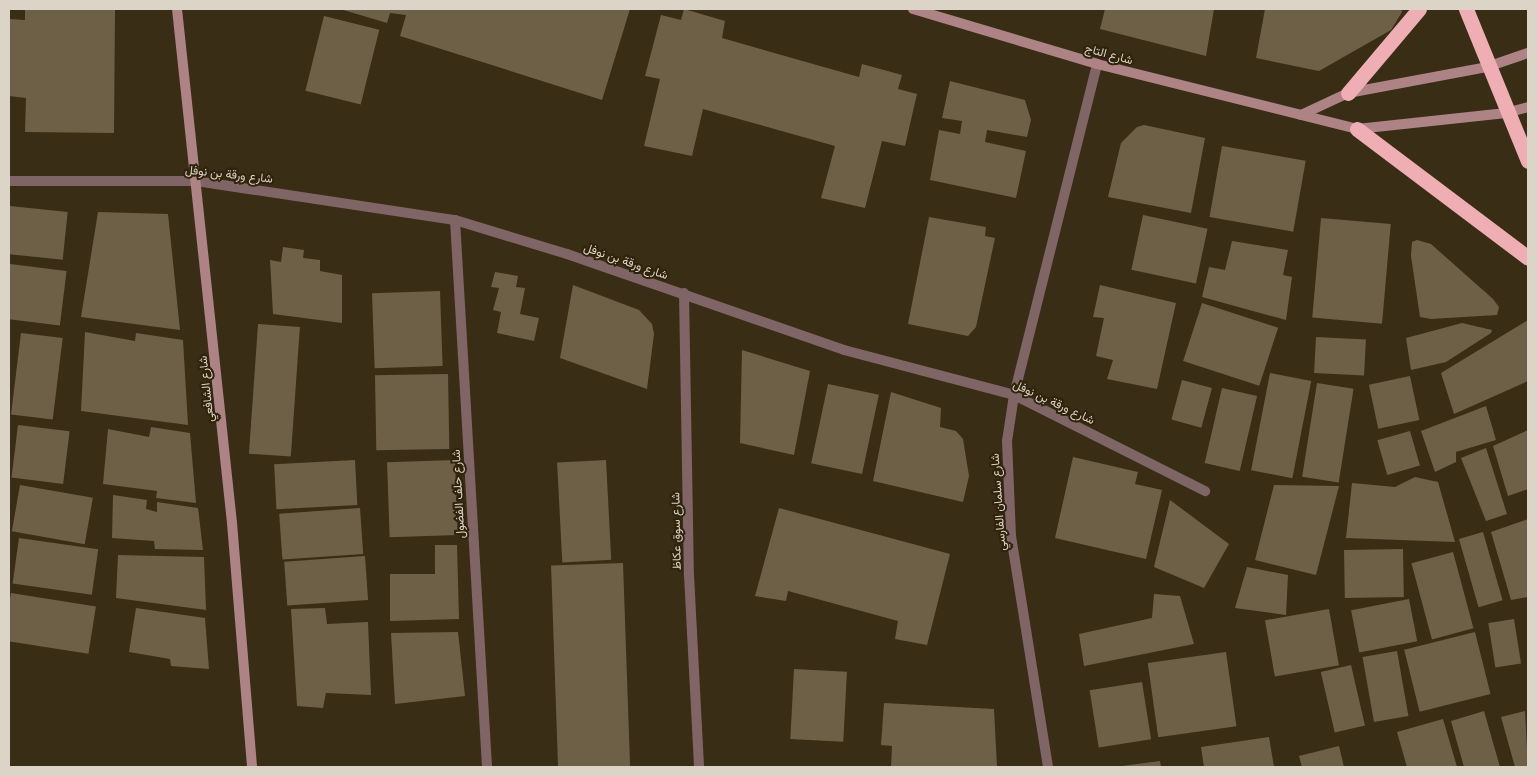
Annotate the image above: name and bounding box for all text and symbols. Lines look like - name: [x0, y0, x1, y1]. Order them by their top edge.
- street label: شارع التاج: [1083, 41, 1135, 67]
- street label: شارع ورقة بن نوفل: [184, 162, 274, 186]
- street label: شارع ورقة بن نوفل: [582, 240, 670, 282]
- street label: شارع الشافعي: [195, 355, 217, 423]
- street label: شارع ورقة بن نوفل: [1011, 377, 1097, 427]
- street label: شارع حلف الفضول: [448, 449, 468, 539]
- street label: شارع سلمان الفارسي: [987, 453, 1009, 551]
- street label: شارع سوق عكاظ: [668, 492, 684, 570]

